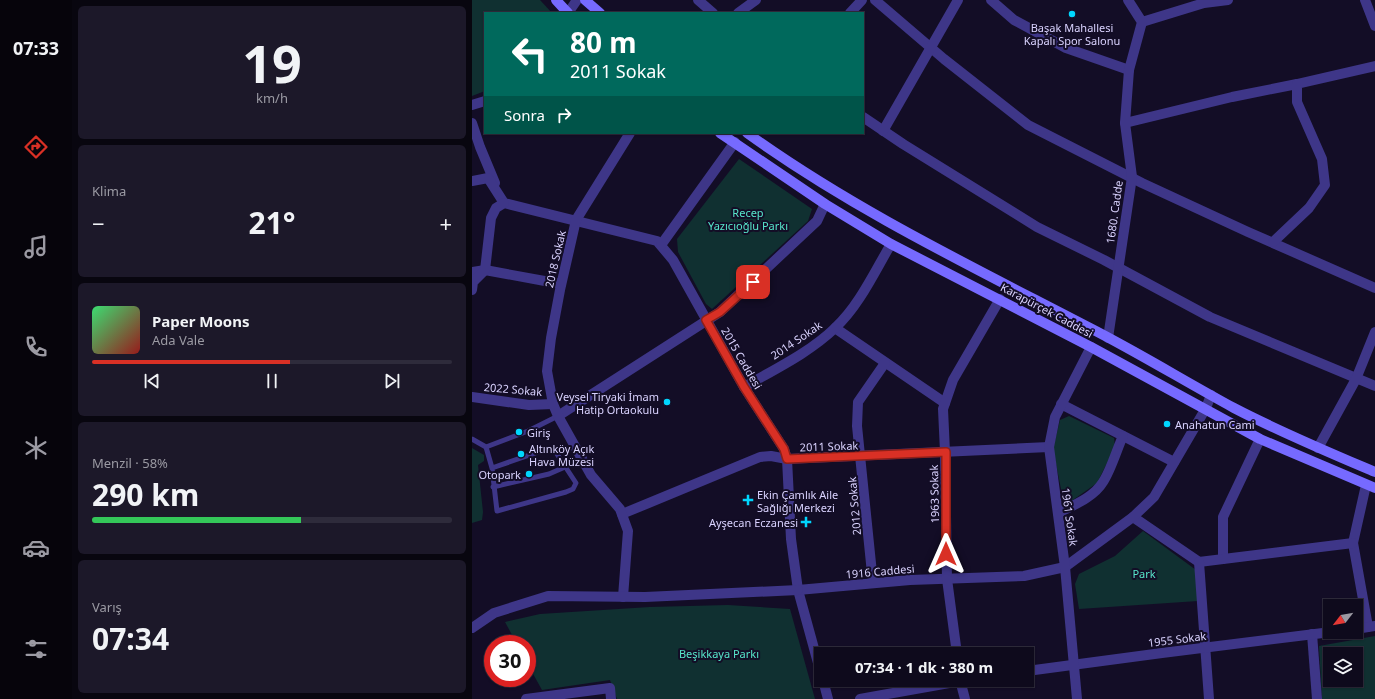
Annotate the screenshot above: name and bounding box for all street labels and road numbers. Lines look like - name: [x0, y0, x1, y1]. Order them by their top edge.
- street label: 1680. Cadde: [1102, 179, 1126, 245]
- street label: 2018 Sokak: [541, 229, 569, 289]
- street label: Karapürçek Caddesi: [998, 279, 1096, 341]
- street label: 2014 Sokak: [767, 317, 825, 363]
- street label: 2015 Caddesi: [718, 324, 766, 392]
- street label: 2022 Sokak: [483, 379, 543, 399]
- street label: 2011 Sokak: [799, 437, 859, 455]
- street label: 1963 Sokak: [926, 464, 942, 523]
- street label: 2012 Sokak: [844, 476, 864, 536]
- street label: 1961 Sokak: [1058, 487, 1082, 547]
- street label: 1916 Caddesi: [845, 561, 915, 581]
- street label: 1955 Sokak: [1147, 628, 1207, 650]

